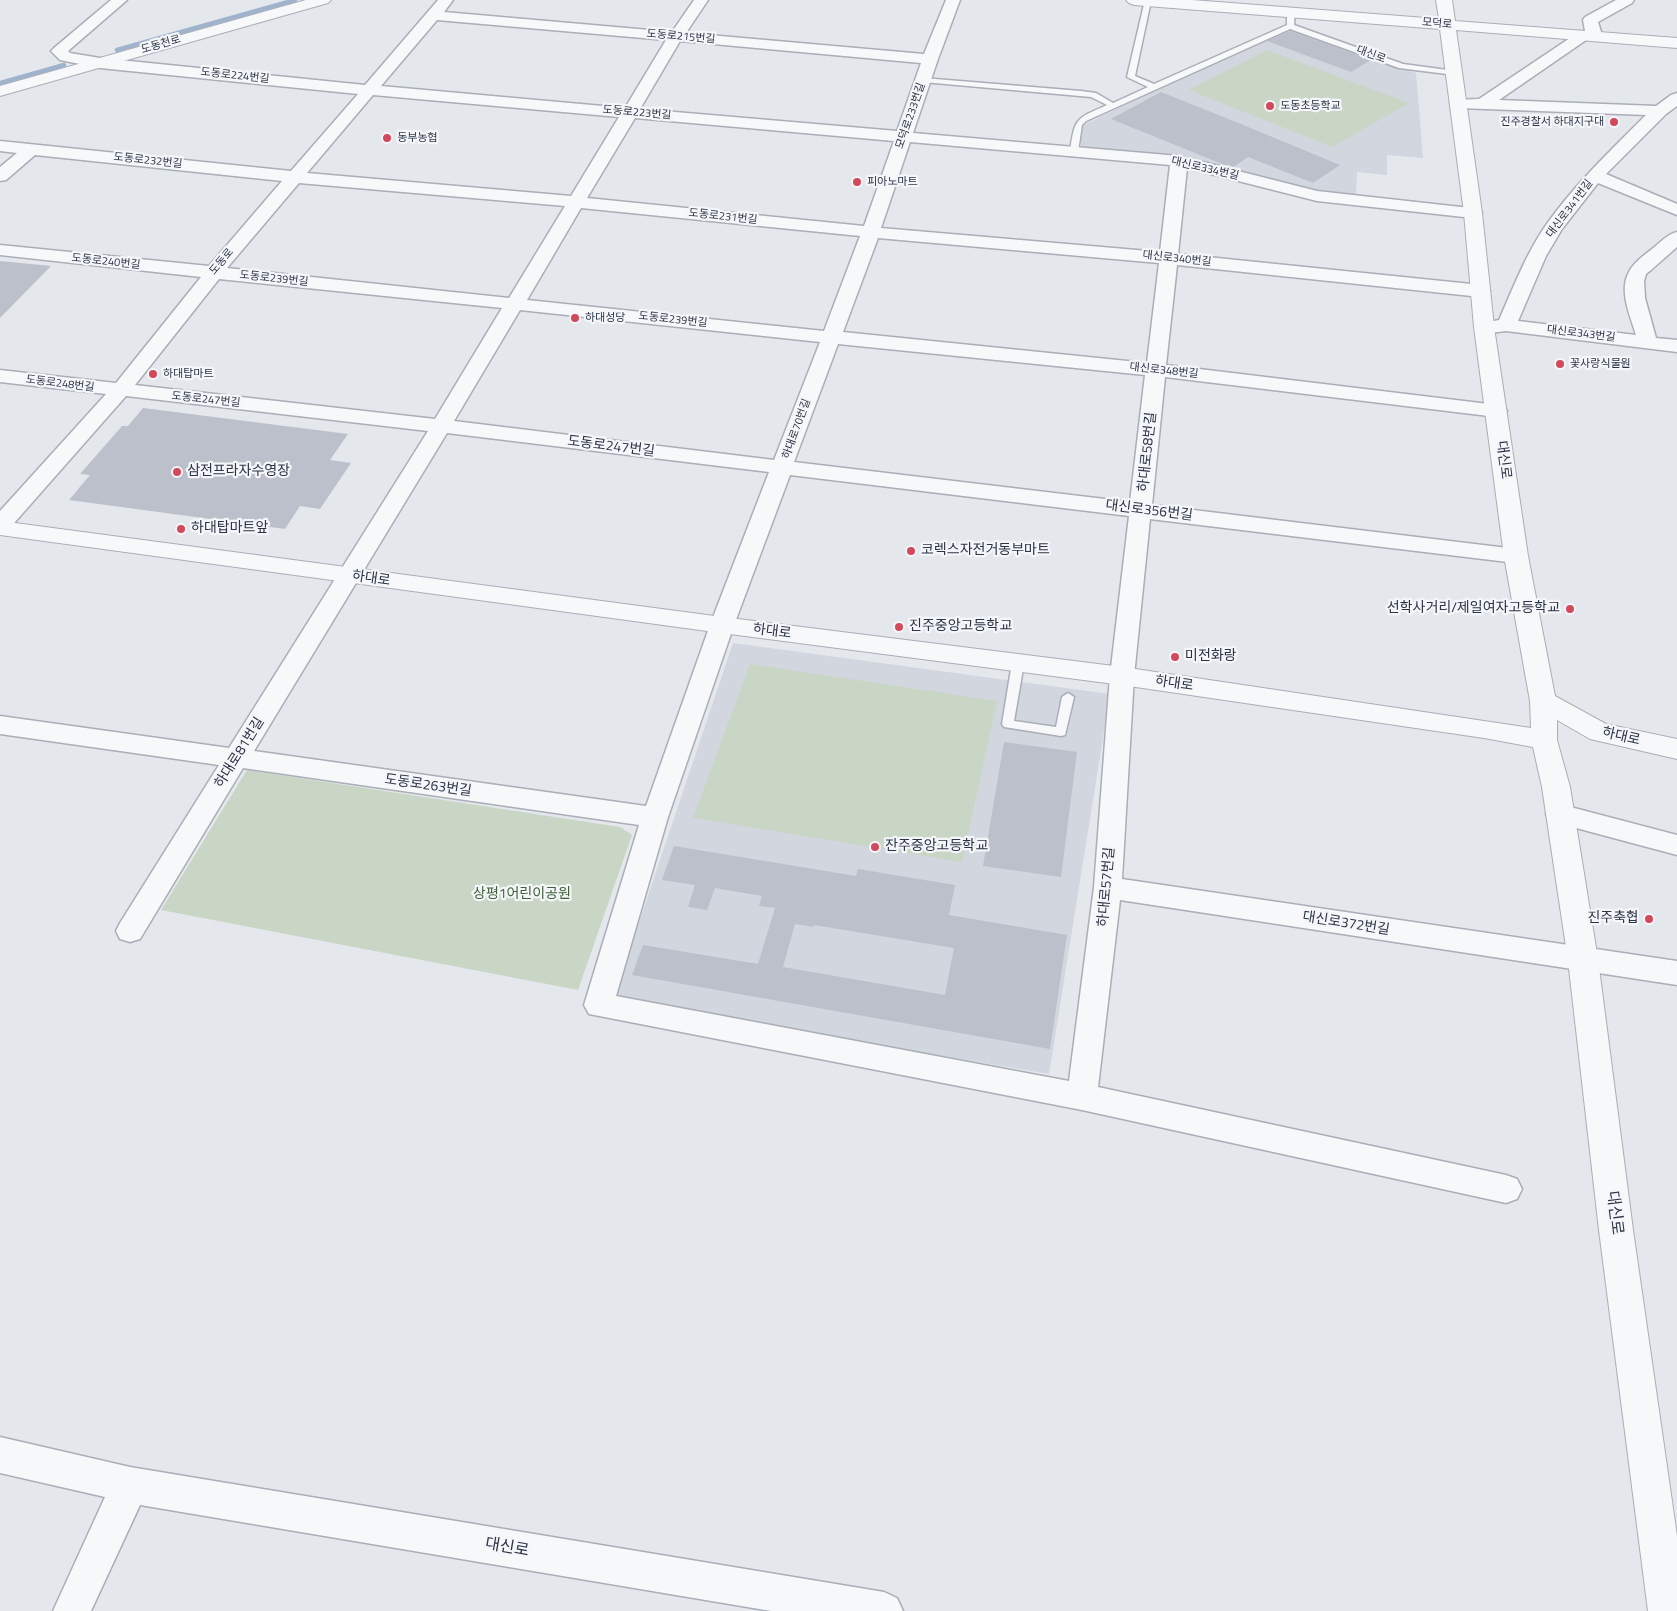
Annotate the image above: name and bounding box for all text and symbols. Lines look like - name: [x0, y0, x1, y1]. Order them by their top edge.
- street label: 모덕로: [1421, 16, 1453, 32]
- street label: 도동로215번길: [646, 27, 716, 47]
- street label: 도동천로: [140, 33, 182, 57]
- street label: 대신로: [1354, 44, 1388, 66]
- street label: 도동로224번길: [200, 66, 270, 86]
- street label: 모덕로233번길: [894, 81, 928, 151]
- place label: 도동초등학교: [1280, 99, 1341, 113]
- marker: 도동초등학교: [1264, 100, 1276, 112]
- street label: 도동로223번길: [602, 103, 672, 123]
- place label: 진주경찰서 하대지구대: [1500, 115, 1604, 129]
- marker: 진주경찰서 하대지구대: [1608, 116, 1620, 128]
- place label: 동부농협: [397, 131, 437, 145]
- marker: 동부농협: [381, 132, 393, 144]
- street label: 도동로232번길: [113, 151, 183, 171]
- street label: 대신로334번길: [1170, 155, 1240, 183]
- place label: 피아노마트: [867, 175, 918, 189]
- marker: 피아노마트: [851, 176, 863, 188]
- street label: 대신로341번길: [1544, 177, 1596, 241]
- street label: 도동로231번길: [688, 207, 758, 227]
- street label: 도동로: [207, 246, 237, 278]
- street label: 대신로340번길: [1142, 249, 1212, 269]
- street label: 도동로240번길: [71, 252, 141, 272]
- street label: 도동로239번길: [239, 269, 309, 289]
- street label: 도동로239번길: [638, 310, 708, 330]
- place label: 하대성당: [585, 311, 625, 325]
- marker: 하대성당: [569, 312, 581, 324]
- street label: 대신로343번길: [1546, 323, 1616, 345]
- place label: 꽃사랑식물원: [1570, 357, 1631, 371]
- marker: 꽃사랑식물원: [1554, 358, 1566, 370]
- street label: 대신로348번길: [1129, 361, 1199, 381]
- place label: 하대탑마트: [163, 367, 214, 381]
- marker: 하대탑마트: [147, 368, 159, 380]
- street label: 도동로248번길: [25, 373, 95, 395]
- street label: 도동로247번길: [171, 390, 241, 410]
- street label: 하대로70번길: [780, 397, 814, 461]
- street label: 하대로58번길: [1135, 411, 1161, 493]
- street label: 도동로247번길: [566, 433, 656, 461]
- street label: 대신로: [1492, 440, 1514, 480]
- place label: 삼전프라자수영장: [187, 464, 290, 480]
- marker: 삼전프라자수영장: [171, 466, 183, 478]
- street label: 대신로356번길: [1104, 497, 1194, 525]
- place label: 하대탑마트앞: [191, 521, 268, 537]
- marker: 하대탑마트앞: [175, 523, 187, 535]
- place label: 코렉스자전거동부마트: [921, 543, 1050, 559]
- marker: 코렉스자전거동부마트: [905, 545, 917, 557]
- street label: 하대로: [351, 568, 391, 590]
- place label: 선학사거리/제일여자고등학교: [1387, 601, 1560, 617]
- marker: 선학사거리/제일여자고등학교: [1564, 603, 1576, 615]
- place label: 진주중앙고등학교: [909, 619, 1012, 635]
- street label: 하대로: [752, 621, 792, 643]
- marker: 진주중앙고등학교: [893, 621, 905, 633]
- place label: 미전화랑: [1185, 649, 1237, 665]
- marker: 미전화랑: [1169, 651, 1181, 663]
- street label: 하대로: [1154, 673, 1194, 695]
- street label: 하대로81번길: [212, 715, 268, 791]
- street label: 하대로: [1600, 724, 1642, 750]
- street label: 도동로263번길: [383, 772, 473, 800]
- place label: 잔주중앙고등학교: [885, 839, 988, 855]
- marker: 잔주중앙고등학교: [869, 841, 881, 853]
- street label: 하대로57번길: [1095, 846, 1119, 928]
- park label: 상평1어린이공원: [473, 887, 571, 903]
- street label: 대신로372번길: [1301, 909, 1391, 939]
- place label: 진주축협: [1587, 911, 1639, 927]
- marker: 진주축협: [1643, 913, 1655, 925]
- street label: 대신로: [1602, 1190, 1626, 1236]
- street label: 대신로: [484, 1535, 530, 1561]

